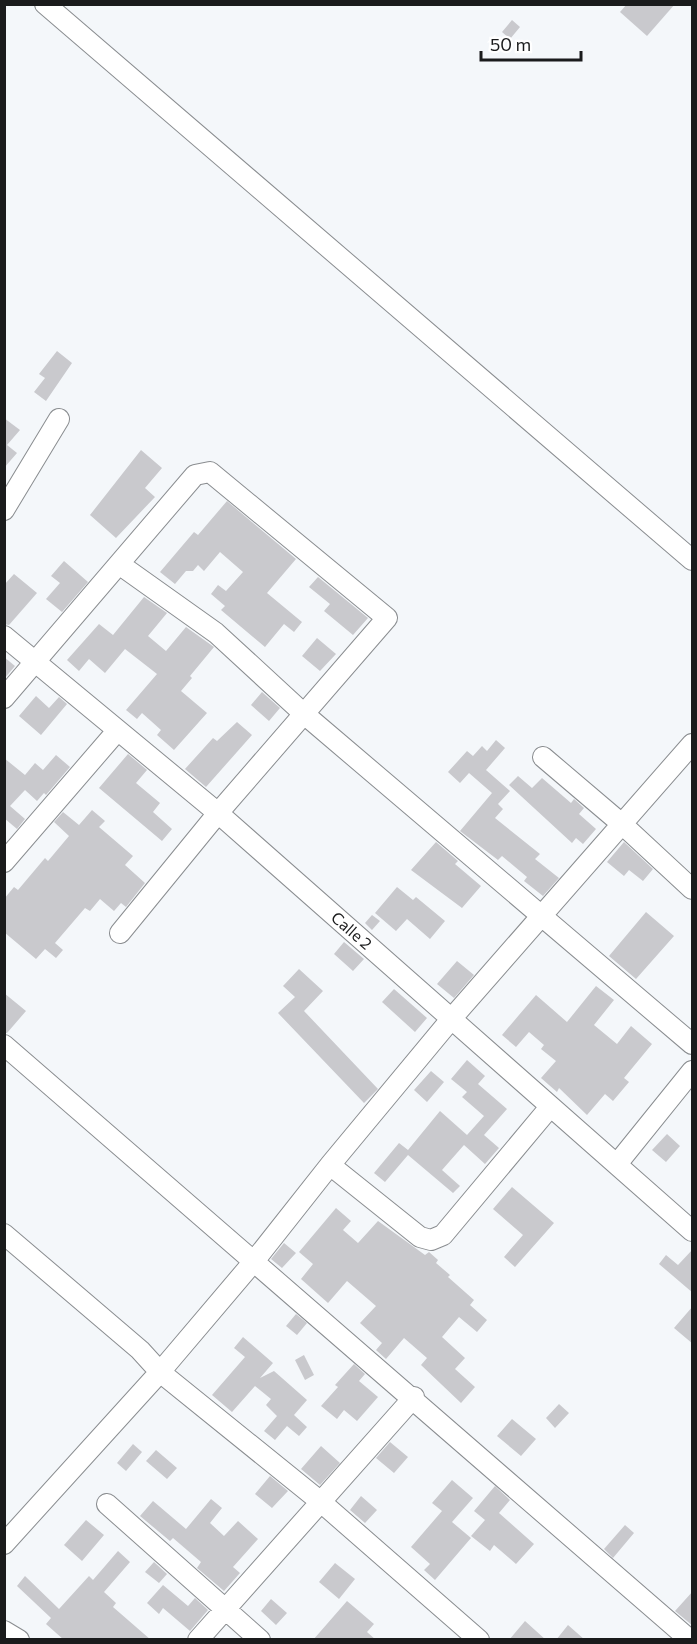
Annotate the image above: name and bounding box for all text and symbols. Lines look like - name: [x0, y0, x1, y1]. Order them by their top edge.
- scale bar: [481, 24, 582, 62]
- text: 50 m: [490, 33, 531, 55]
- street label: Calle 2: [328, 907, 376, 953]

